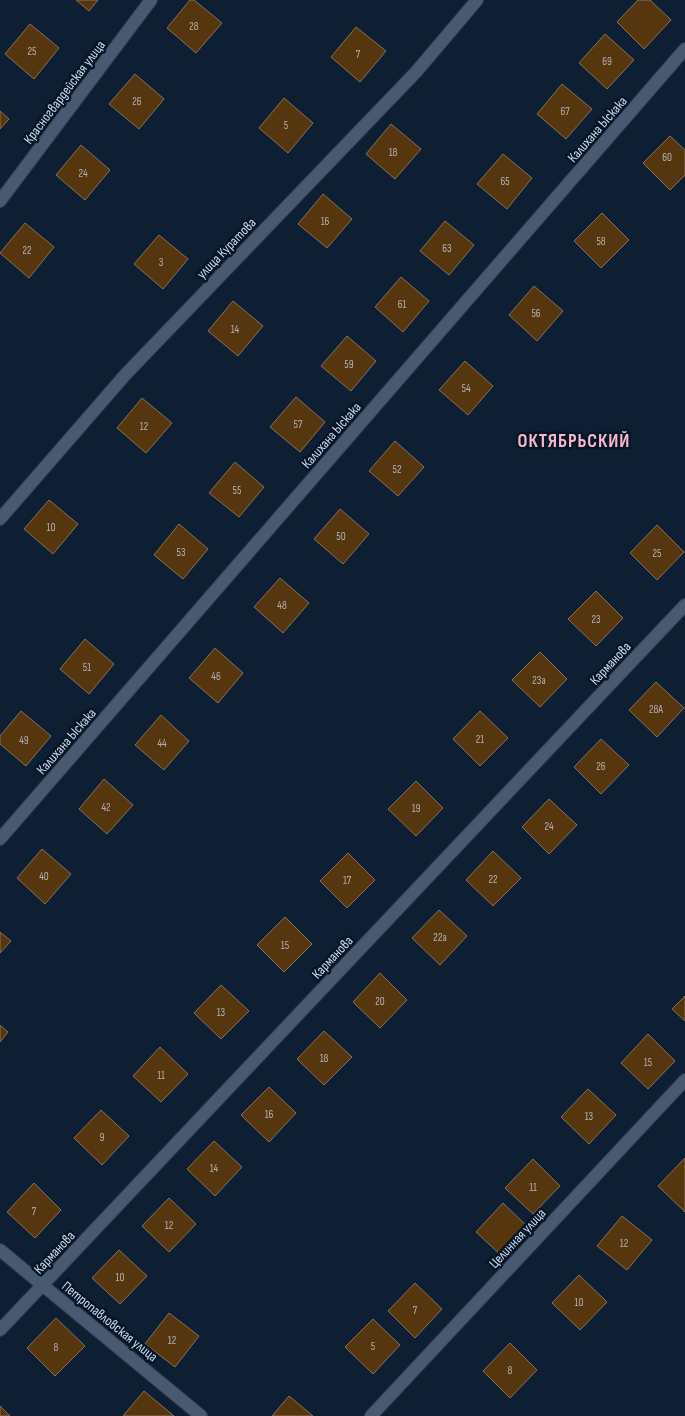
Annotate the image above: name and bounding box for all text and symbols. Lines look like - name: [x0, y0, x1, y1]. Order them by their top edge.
- house number: 28: [189, 20, 199, 33]
- street label: Красногвардейская улица: [20, 37, 109, 147]
- house number: 25: [28, 45, 36, 58]
- house number: 7: [356, 48, 361, 61]
- house number: 69: [602, 55, 612, 68]
- street label: Калихана Ыскака: [564, 93, 631, 166]
- house number: 26: [132, 95, 142, 108]
- house number: 67: [560, 105, 570, 118]
- house number: 5: [284, 119, 288, 132]
- house number: 18: [389, 146, 398, 159]
- house number: 60: [662, 151, 672, 164]
- house number: 24: [78, 167, 88, 180]
- house number: 65: [500, 175, 510, 188]
- street label: улица Куратова: [193, 214, 260, 282]
- house number: 16: [321, 215, 330, 228]
- house number: 58: [596, 235, 606, 248]
- house number: 63: [442, 242, 452, 255]
- house number: 22: [22, 244, 32, 257]
- house number: 3: [159, 256, 164, 269]
- house number: 61: [398, 298, 406, 311]
- house number: 56: [531, 307, 541, 320]
- house number: 14: [231, 323, 240, 336]
- house number: 59: [344, 358, 354, 371]
- house number: 54: [461, 382, 471, 395]
- street label: Калихана Ыскака: [298, 399, 365, 472]
- house number: 57: [294, 418, 303, 431]
- house number: 12: [140, 420, 149, 433]
- district label: ОКТЯБРЬСКИЙ: [518, 430, 630, 453]
- house number: 52: [393, 463, 402, 476]
- house number: 55: [233, 484, 241, 497]
- house number: 10: [47, 521, 55, 534]
- house number: 50: [336, 530, 346, 543]
- house number: 53: [176, 546, 186, 559]
- house number: 25: [653, 547, 661, 560]
- house number: 48: [277, 599, 287, 612]
- house number: 23: [591, 613, 601, 626]
- street label: Карманова: [586, 638, 635, 688]
- house number: 51: [83, 661, 91, 674]
- house number: 46: [211, 670, 221, 683]
- house number: 23а: [532, 674, 546, 687]
- house number: 28А: [649, 703, 663, 716]
- street label: Калихана Ыскака: [33, 705, 100, 778]
- house number: 21: [476, 733, 484, 746]
- house number: 49: [19, 734, 29, 747]
- house number: 44: [157, 737, 167, 750]
- house number: 26: [596, 760, 606, 773]
- house number: 42: [101, 801, 111, 814]
- house number: 19: [412, 802, 420, 815]
- house number: 24: [544, 820, 554, 833]
- house number: 40: [39, 870, 49, 883]
- house number: 22: [488, 873, 498, 886]
- house number: 17: [343, 874, 352, 887]
- house number: 22а: [433, 931, 447, 944]
- street label: Карманова: [308, 932, 357, 982]
- house number: 15: [281, 939, 289, 952]
- house number: 20: [375, 995, 385, 1008]
- house number: 13: [217, 1006, 226, 1019]
- house number: 18: [320, 1052, 329, 1065]
- house number: 15: [644, 1056, 652, 1069]
- house number: 11: [157, 1069, 165, 1082]
- house number: 16: [265, 1108, 274, 1121]
- house number: 13: [585, 1110, 594, 1123]
- house number: 9: [100, 1131, 105, 1144]
- house number: 14: [210, 1162, 219, 1175]
- house number: 11: [529, 1181, 537, 1194]
- house number: 7: [32, 1205, 37, 1218]
- street label: Целинная улица: [485, 1205, 549, 1272]
- house number: 12: [165, 1219, 174, 1232]
- street label: Карманова: [30, 1227, 79, 1277]
- house number: 12: [620, 1237, 629, 1250]
- house number: 10: [116, 1271, 124, 1284]
- street label: Петропавловская улица: [58, 1278, 161, 1365]
- house number: 10: [575, 1296, 583, 1309]
- house number: 7: [413, 1304, 418, 1317]
- house number: 12: [168, 1334, 177, 1347]
- house number: 5: [371, 1340, 375, 1353]
- house number: 8: [54, 1341, 59, 1354]
- house number: 8: [508, 1364, 513, 1377]

